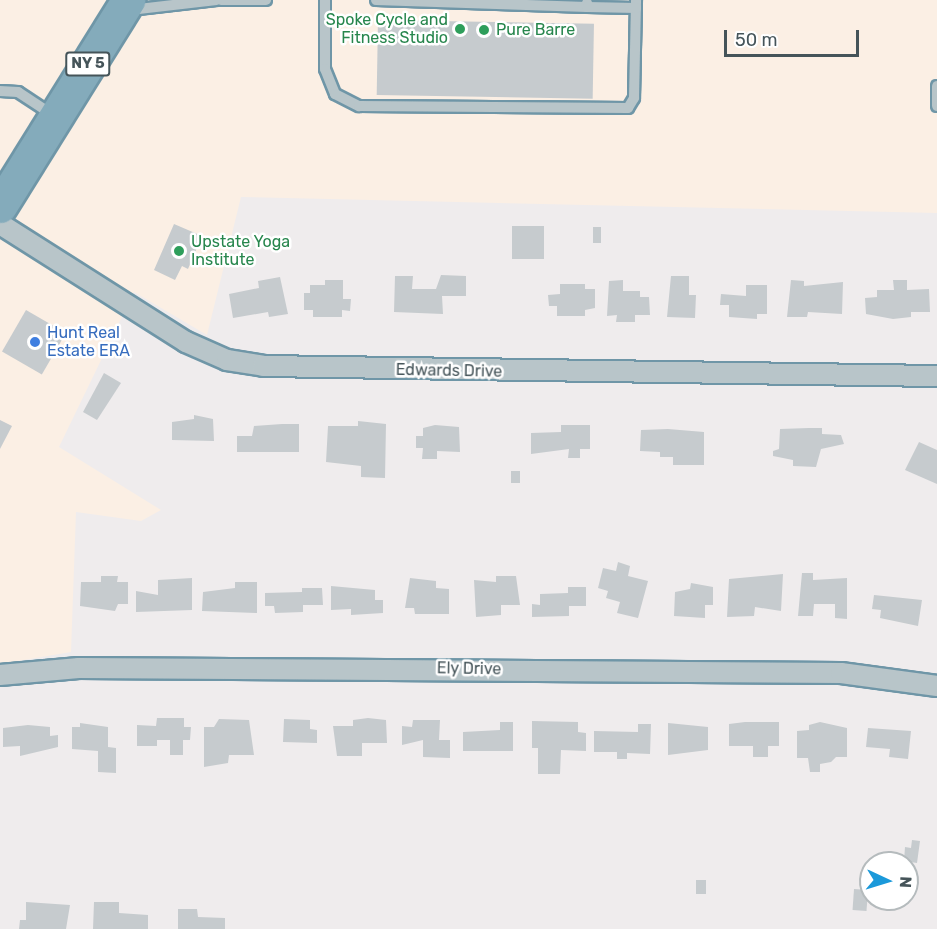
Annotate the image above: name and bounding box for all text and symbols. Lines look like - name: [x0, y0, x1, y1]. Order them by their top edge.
- place label: Spoke Cycle and Fitness Studio: [326, 10, 448, 48]
- scale bar: [727, 18, 862, 56]
- place label: Pure Barre: [496, 20, 575, 40]
- marker: Spoke Cycle and Fitness Studio: [453, 22, 467, 36]
- marker: Pure Barre: [477, 23, 491, 37]
- text: 50 m: [735, 29, 778, 51]
- road number: NY 5: [64, 52, 112, 76]
- place label: Upstate Yoga Institute: [191, 232, 291, 270]
- marker: Upstate Yoga Institute: [172, 244, 186, 258]
- place label: Hunt Real Estate ERA: [47, 323, 130, 361]
- marker: Hunt Real Estate ERA: [28, 335, 42, 349]
- street label: Edwards Drive: [396, 360, 502, 382]
- street label: Ely Drive: [436, 659, 502, 679]
- north arrow: [859, 851, 919, 911]
- text: N: [896, 876, 915, 889]

